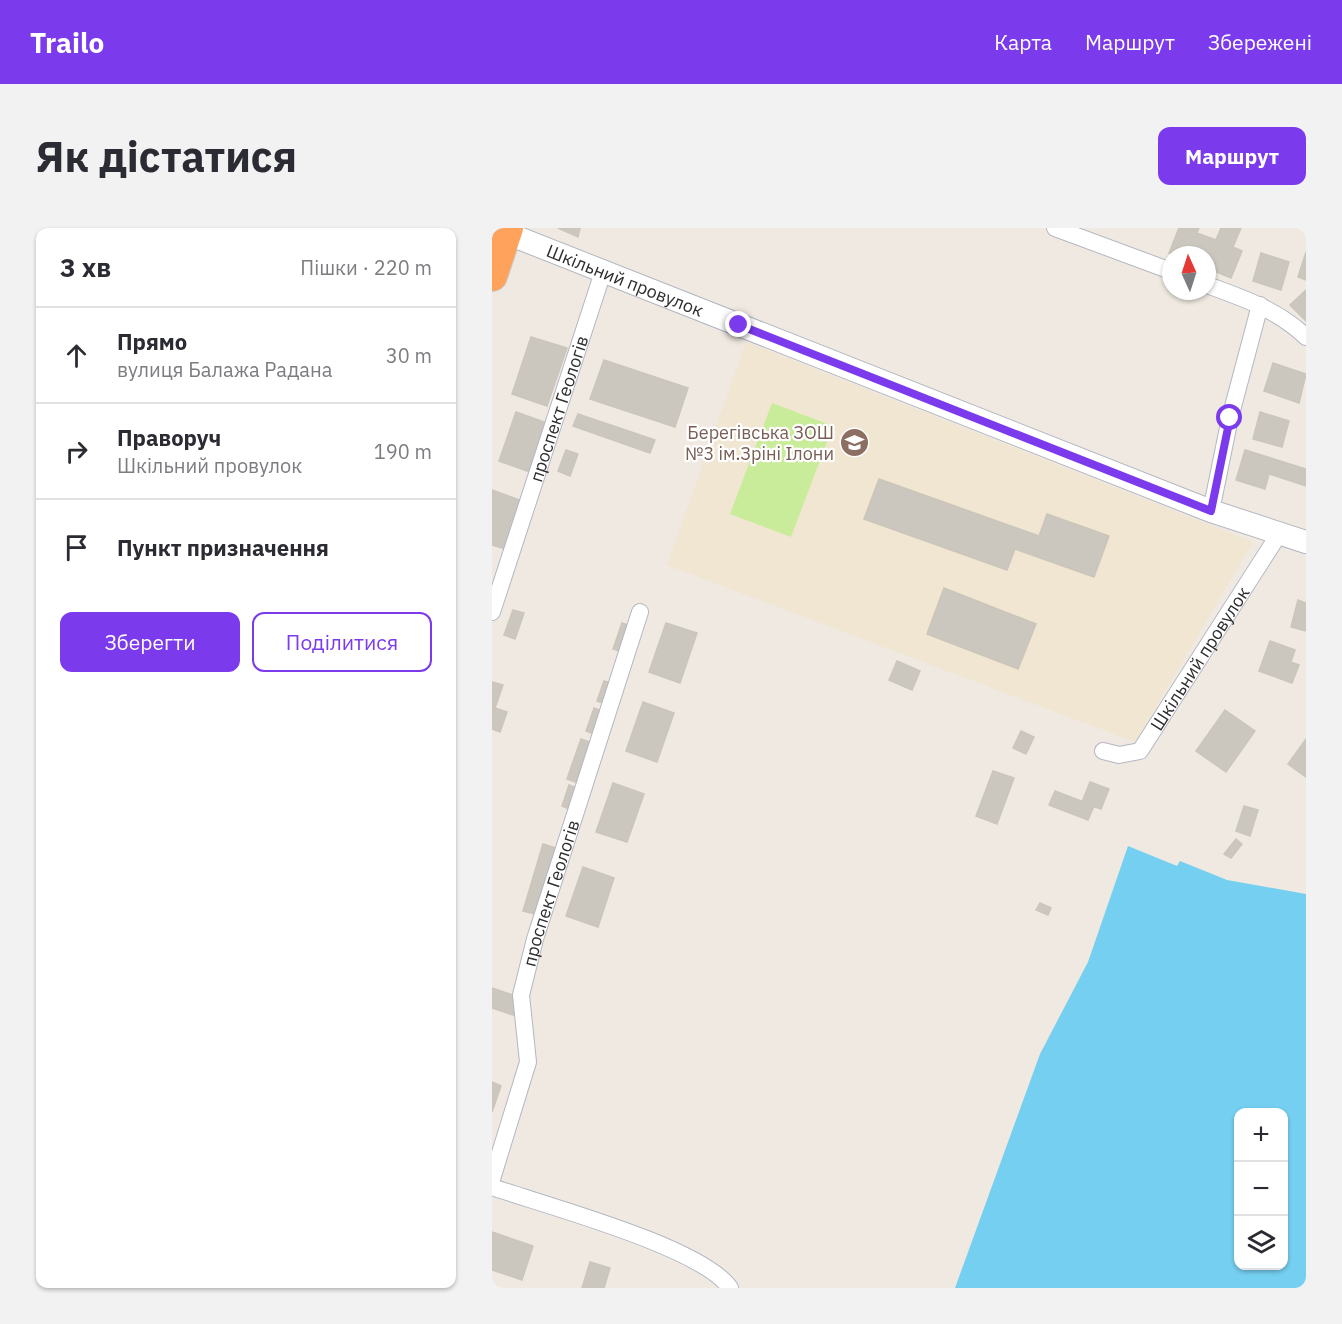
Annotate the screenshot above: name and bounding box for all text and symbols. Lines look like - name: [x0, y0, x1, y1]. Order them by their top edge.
- text: Trailo: [30, 24, 104, 61]
- text: Карта: [994, 28, 1052, 56]
- text: Маршрут: [1085, 28, 1175, 56]
- text: Збережені: [1208, 28, 1312, 56]
- button: Маршрут: [1158, 127, 1306, 185]
- text: Як дістатися: [36, 129, 297, 184]
- street label: Шкільний провулок: [543, 239, 707, 321]
- north arrow: [1162, 246, 1216, 300]
- text: 3 хв: [60, 250, 111, 284]
- text: Пішки · 220 m: [300, 254, 432, 281]
- route end: [725, 311, 751, 337]
- text: Прямо: [117, 327, 187, 356]
- street label: проспект Геологів: [524, 332, 593, 485]
- icon: ahead: [60, 339, 93, 372]
- text: 30 m: [386, 342, 432, 369]
- text: вулиця Балажа Радана: [117, 356, 332, 383]
- route start: [1216, 404, 1242, 430]
- place label: Берегівська ЗОШ №3 ім.Зріні Ілони: [685, 421, 834, 465]
- text: Праворуч: [117, 423, 221, 452]
- school or university icon: Берегівська ЗОШ №3 ім.Зріні Ілони: [839, 426, 871, 458]
- icon: right: [60, 435, 93, 468]
- text: 190 m: [374, 438, 432, 465]
- text: Шкільний провулок: [117, 452, 302, 479]
- icon: arrive: [60, 531, 93, 564]
- text: Пункт призначення: [117, 533, 329, 562]
- street label: Шкільний провулок: [1145, 582, 1254, 735]
- button: Зберегти: [60, 612, 240, 672]
- button: Поділитися: [252, 612, 432, 672]
- street label: проспект Геологів: [517, 817, 584, 969]
- map controls: [1234, 1108, 1288, 1270]
- button: +: [1234, 1108, 1288, 1162]
- button: −: [1234, 1162, 1288, 1216]
- button: layers: [1234, 1216, 1288, 1270]

